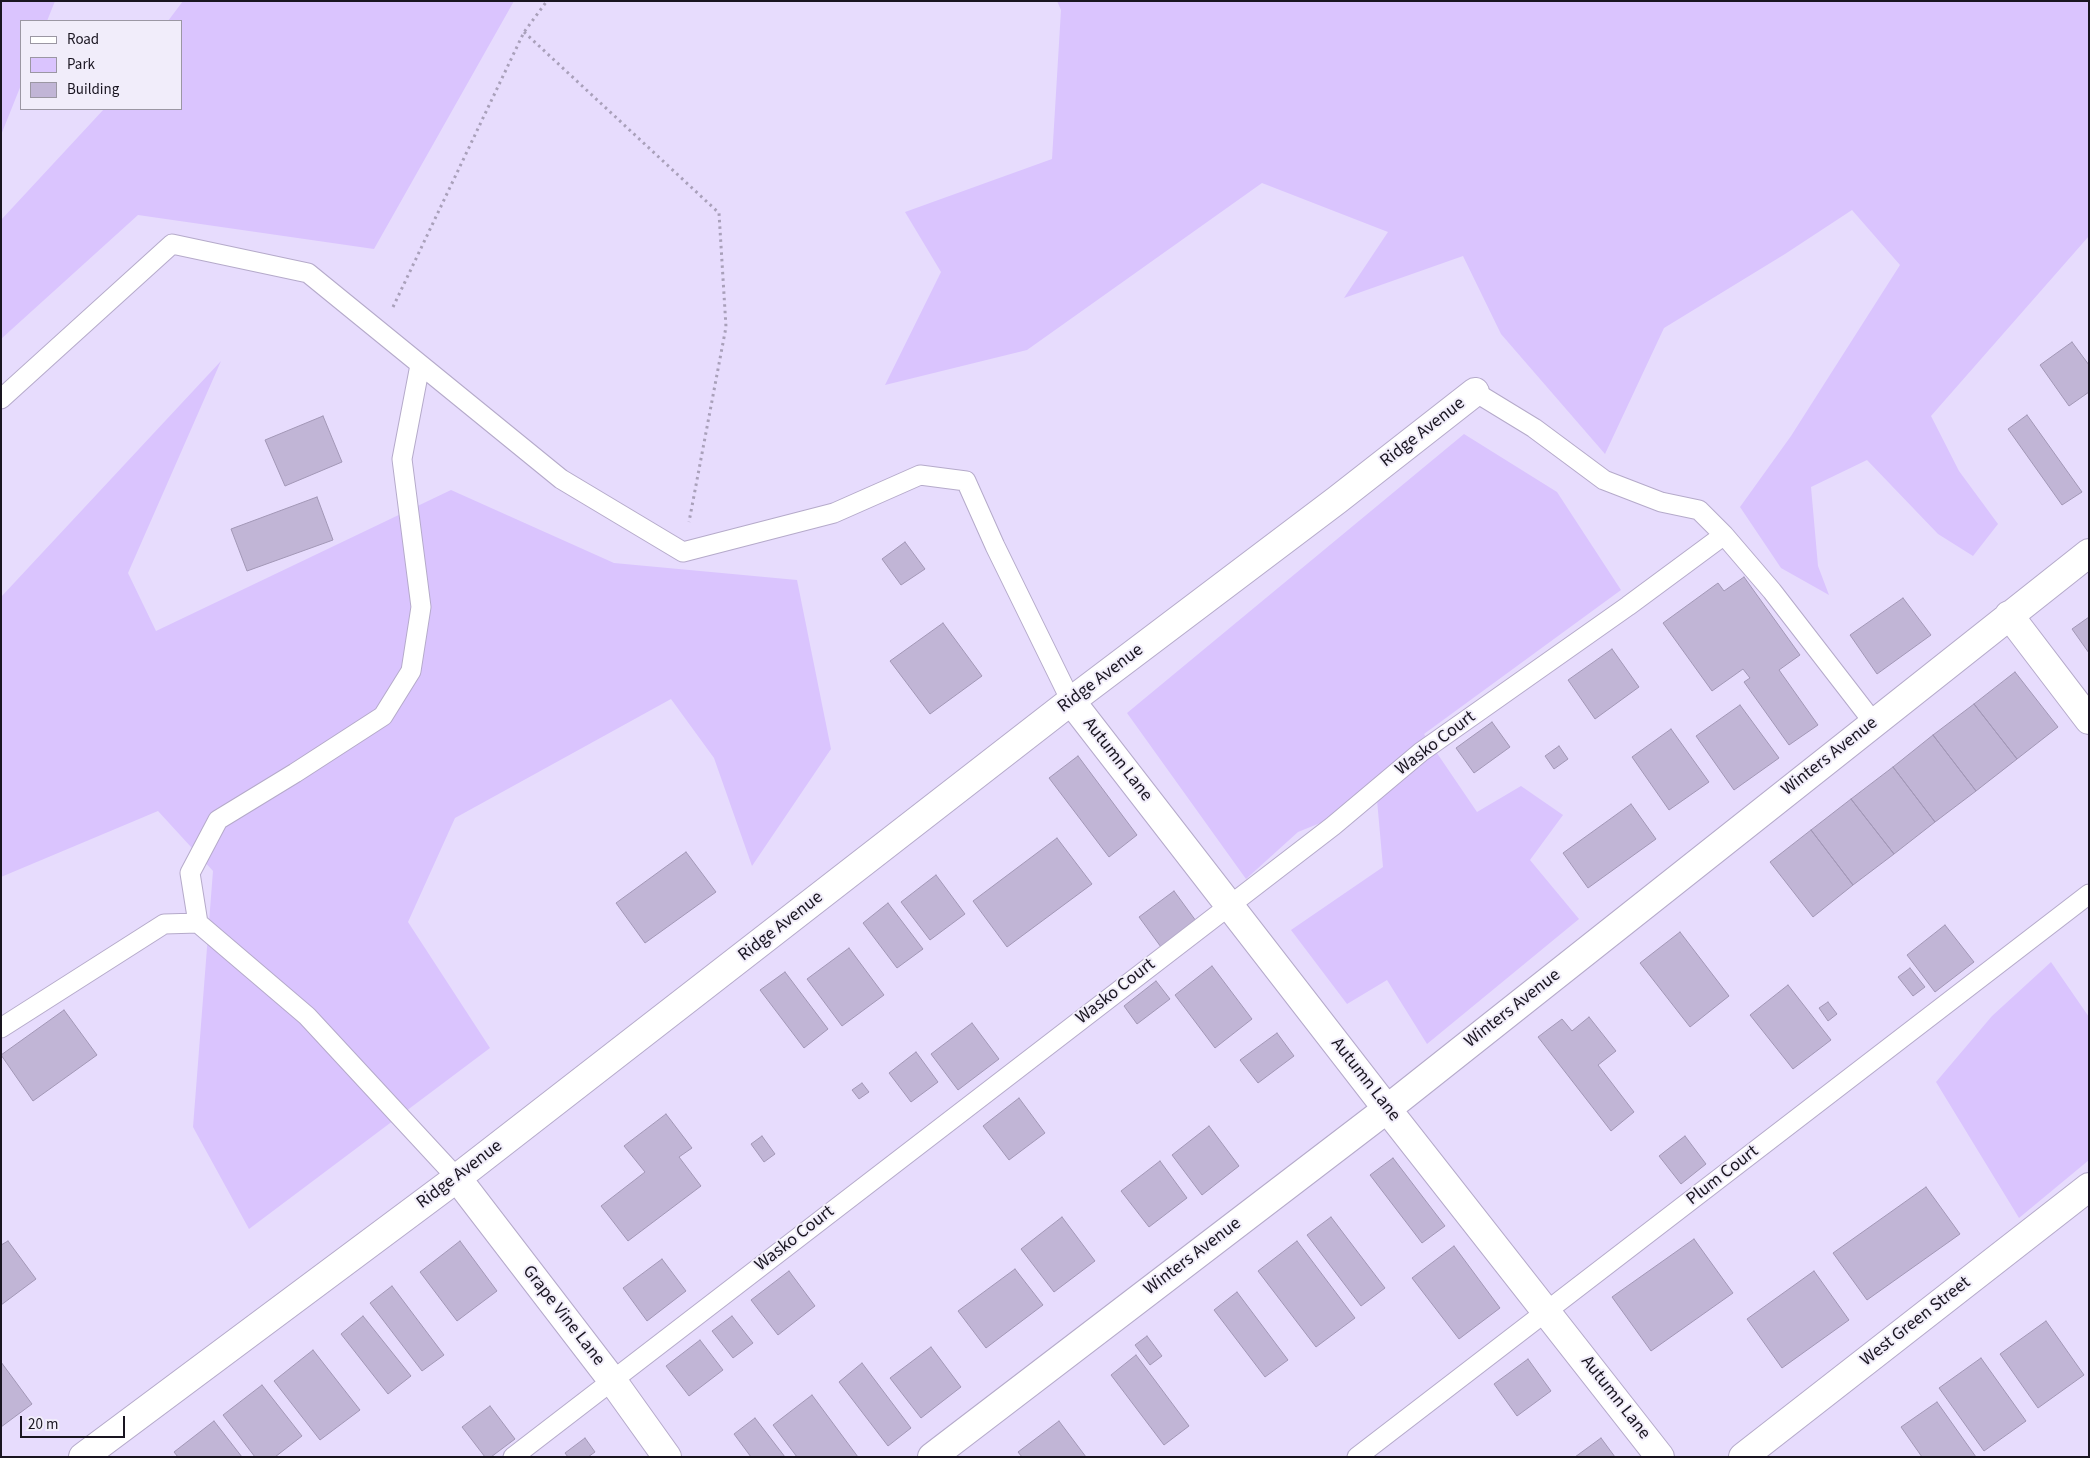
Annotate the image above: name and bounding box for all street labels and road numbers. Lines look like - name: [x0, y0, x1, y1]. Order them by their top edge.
- street label: Ridge Avenue: [1376, 393, 1470, 473]
- street label: Ridge Avenue: [1054, 640, 1148, 718]
- street label: Wasko Court: [1392, 707, 1480, 781]
- street label: Winters Avenue: [1778, 713, 1882, 801]
- street label: Autumn Lane: [1078, 714, 1156, 806]
- street label: Ridge Avenue: [734, 887, 828, 967]
- street label: Wasko Court: [1072, 954, 1160, 1030]
- street label: Winters Avenue: [1461, 965, 1565, 1053]
- street label: Autumn Lane: [1326, 1034, 1404, 1126]
- street label: Ridge Avenue: [413, 1136, 507, 1214]
- street label: Plum Court: [1683, 1141, 1763, 1211]
- street label: Wasko Court: [751, 1201, 839, 1277]
- street label: Winters Avenue: [1140, 1213, 1246, 1301]
- street label: Grape Vine Lane: [517, 1262, 609, 1370]
- street label: West Green Street: [1857, 1272, 1975, 1372]
- street label: Autumn Lane: [1576, 1352, 1654, 1444]

